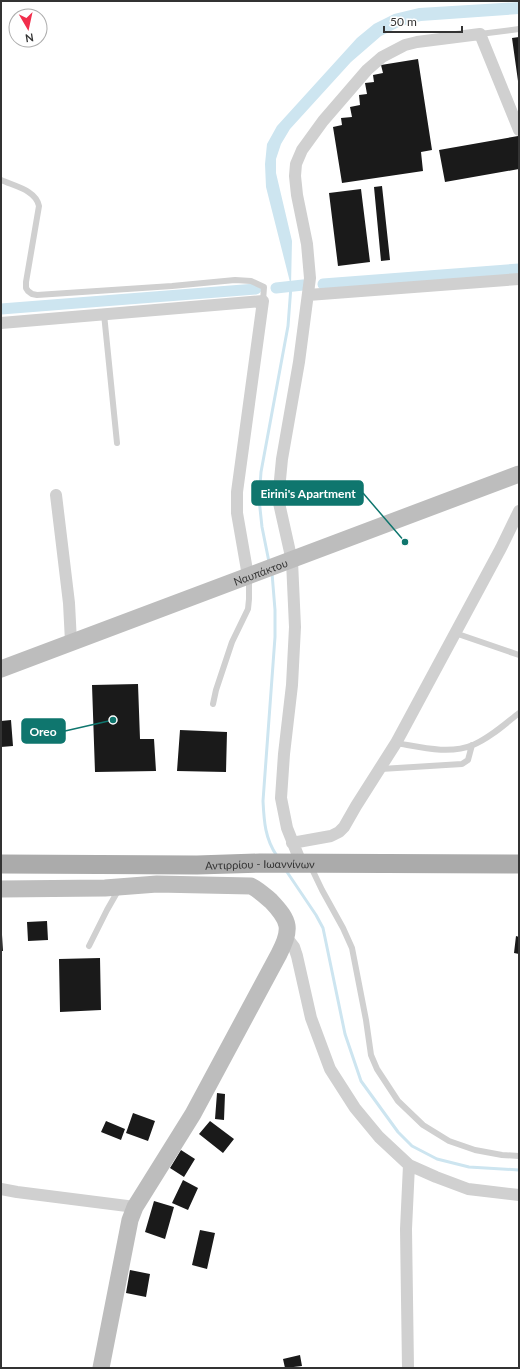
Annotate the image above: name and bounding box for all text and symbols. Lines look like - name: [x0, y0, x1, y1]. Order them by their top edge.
- north arrow: [8, 8, 48, 48]
- scale bar: [384, 8, 462, 34]
- text: 50 m: [390, 14, 417, 29]
- text: N: [24, 31, 35, 45]
- callout: Eirini's Apartment: [252, 481, 363, 505]
- text: Eirini's Apartment: [260, 486, 356, 501]
- street label: Ναυπάκτου: [231, 555, 289, 588]
- callout: Oreo: [22, 719, 65, 743]
- text: Oreo: [29, 724, 57, 739]
- street label: Αντιρρίου - Ιωαννίνων: [205, 856, 315, 871]

